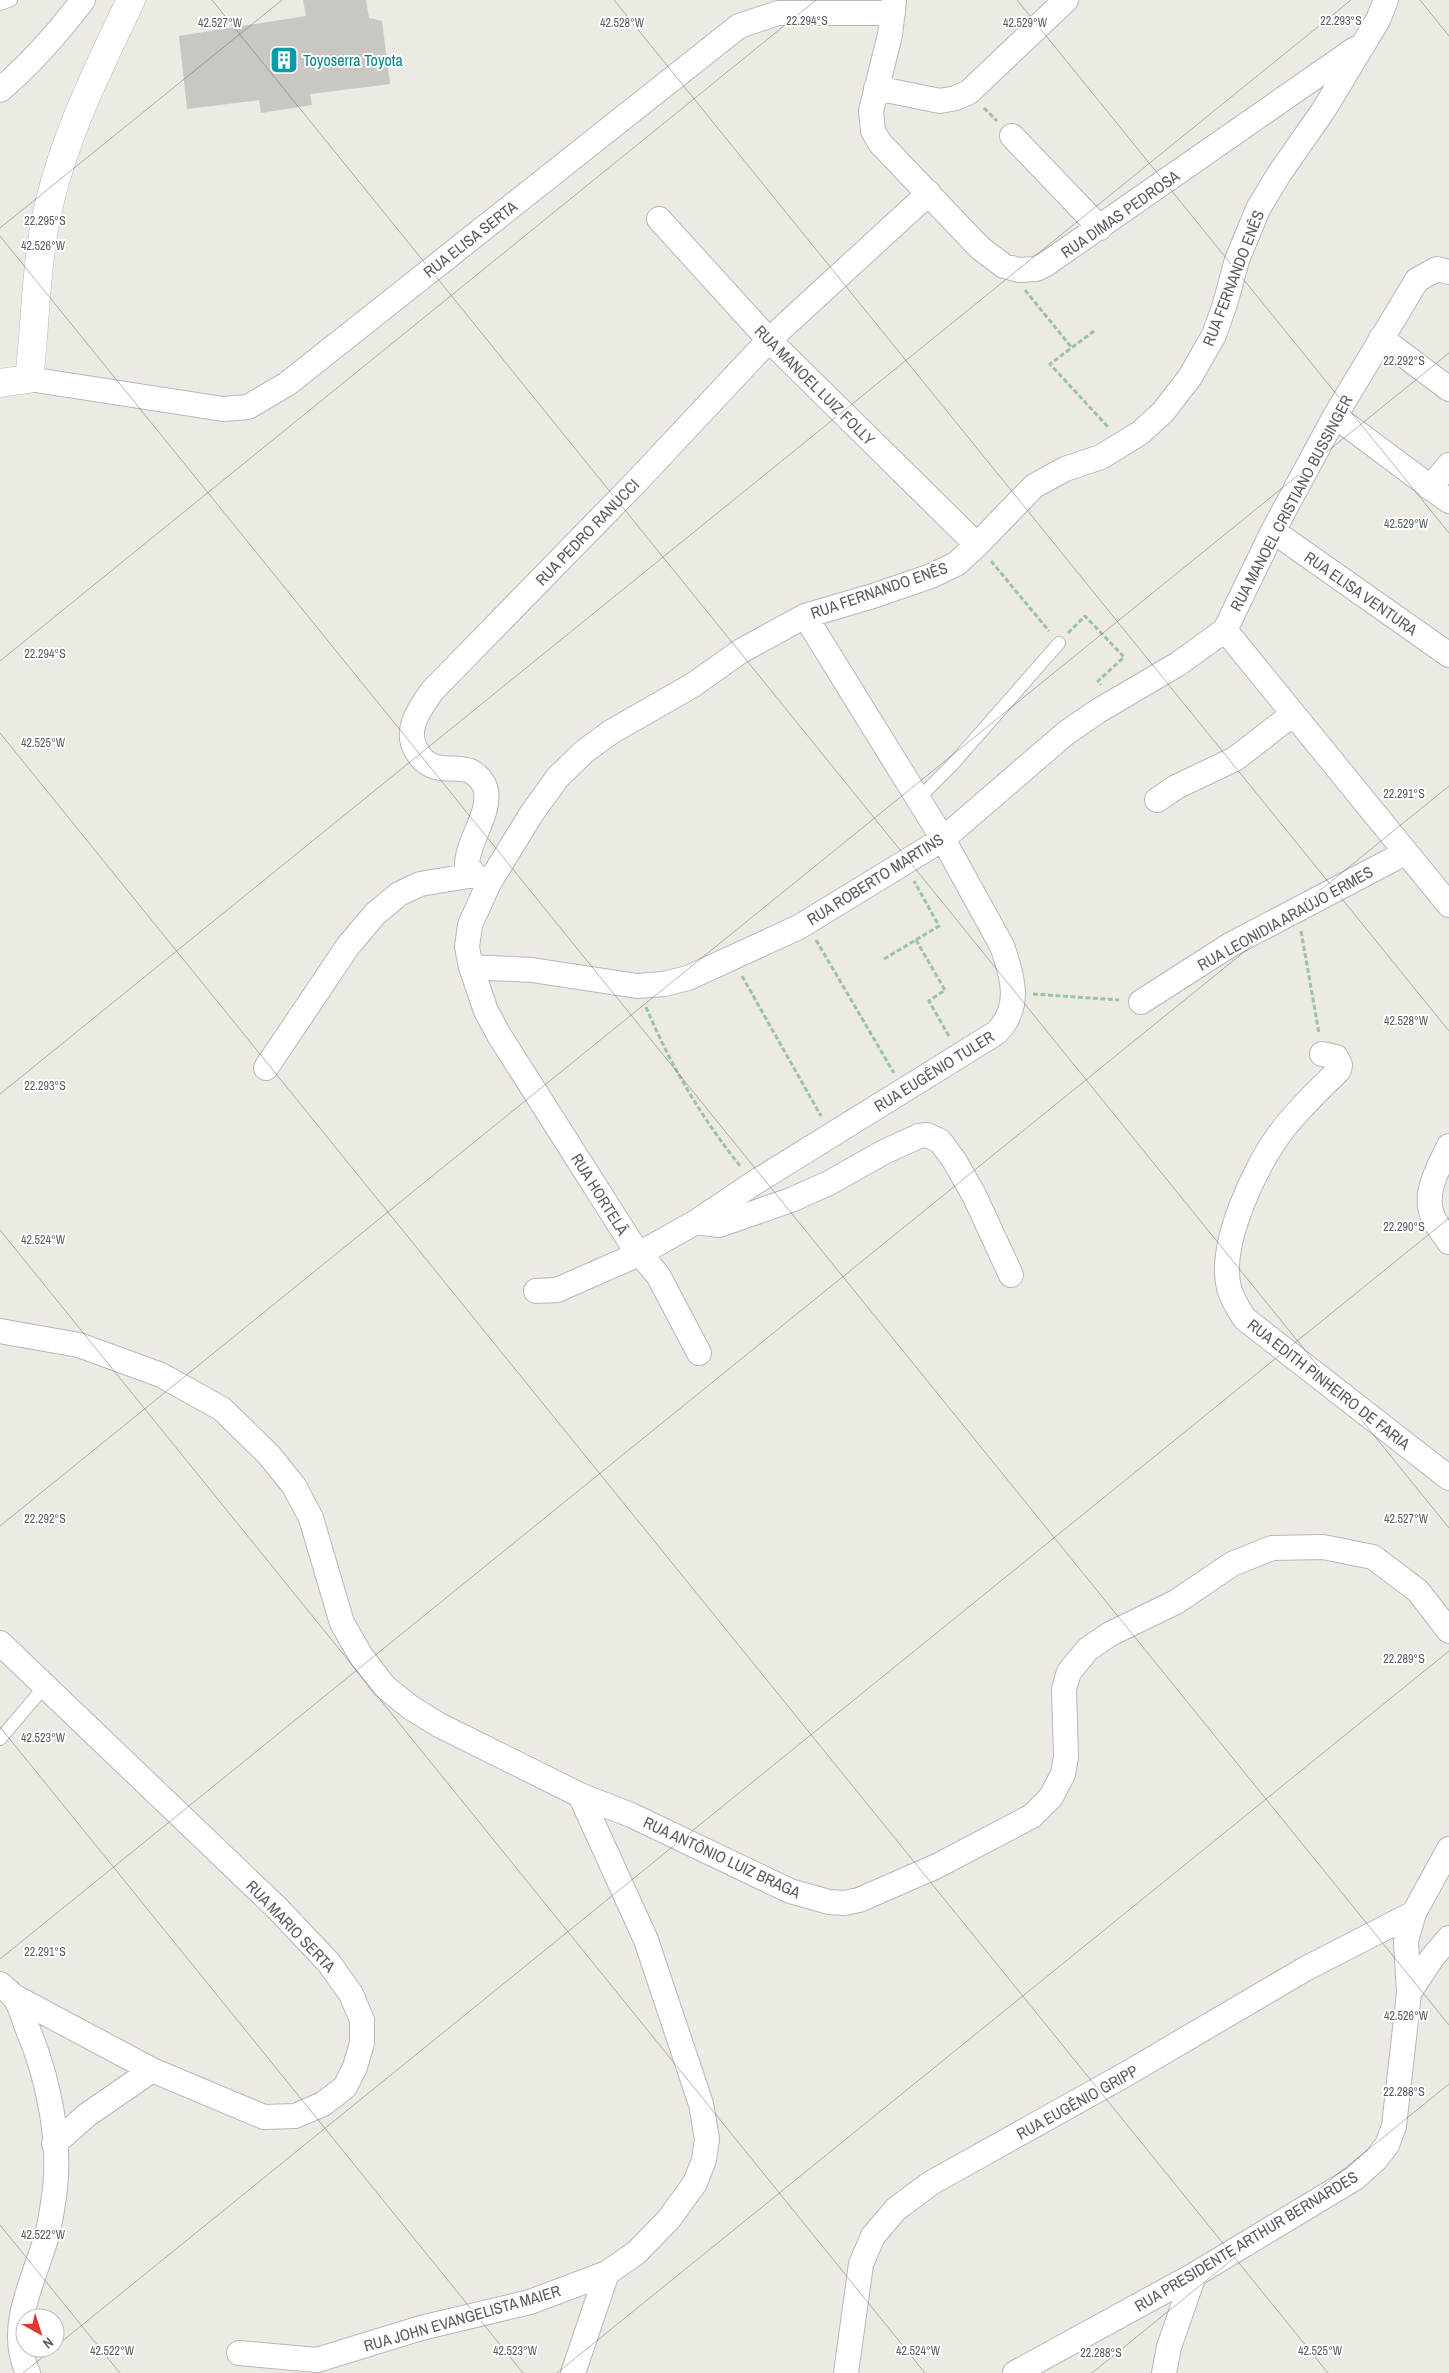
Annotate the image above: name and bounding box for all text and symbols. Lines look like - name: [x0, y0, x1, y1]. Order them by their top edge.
- text: 22.294°S: [786, 13, 828, 29]
- text: 22.293°S: [1320, 13, 1362, 29]
- text: 42.527°W: [198, 15, 243, 31]
- text: 42.528°W: [600, 15, 645, 31]
- text: 42.529°W: [1003, 15, 1048, 31]
- building icon: Toyoserra Toyota: [269, 45, 299, 75]
- place label: Toyoserra Toyota: [303, 49, 403, 71]
- street label: RUA DIMAS PEDROSA: [1056, 165, 1184, 263]
- street label: RUA ELISA SERTA: [419, 195, 522, 283]
- street label: RUA FERNANDO ENÊS: [1197, 207, 1269, 349]
- text: 22.295°S: [24, 213, 66, 229]
- text: 42.526°W: [21, 238, 66, 254]
- street label: RUA MANOEL LUIZ FOLLY: [750, 320, 880, 450]
- text: 22.292°S: [1383, 353, 1425, 369]
- street label: RUA MANOEL CRISTIANO BUSSINGER: [1225, 391, 1358, 615]
- street label: RUA PEDRO RANUCCI: [530, 474, 644, 590]
- text: 42.529°W: [1384, 516, 1429, 532]
- street label: RUA ELISA VENTURA: [1300, 546, 1422, 640]
- street label: RUA FERNANDO ENÊS: [808, 556, 951, 624]
- text: 22.294°S: [24, 646, 66, 662]
- text: 42.525°W: [21, 735, 66, 751]
- text: 22.291°S: [1383, 786, 1425, 802]
- street label: RUA ROBERTO MARTINS: [802, 828, 948, 930]
- street label: RUA LEONIDIA ARAÚJO ERMES: [1193, 860, 1377, 976]
- text: 42.528°W: [1384, 1013, 1429, 1029]
- street label: RUA EUGÊNIO TULER: [870, 1025, 999, 1117]
- text: 22.293°S: [24, 1078, 66, 1094]
- street label: RUA HORTELÃ: [566, 1149, 634, 1239]
- text: 22.290°S: [1383, 1219, 1425, 1235]
- text: 42.524°W: [21, 1232, 66, 1248]
- street label: RUA EDITH PINHEIRO DE FARIA: [1243, 1314, 1415, 1455]
- text: 22.292°S: [24, 1511, 66, 1527]
- text: 42.527°W: [1384, 1511, 1429, 1527]
- text: 22.289°S: [1383, 1651, 1425, 1667]
- text: 42.523°W: [21, 1730, 66, 1746]
- street label: RUA ANTÔNIO LUIZ BRAGA: [640, 1811, 804, 1903]
- street label: RUA MARIO SERTA: [241, 1875, 341, 1977]
- text: 22.291°S: [24, 1944, 66, 1960]
- text: 42.526°W: [1384, 2008, 1429, 2024]
- street label: RUA EUGÊNIO GRIPP: [1012, 2059, 1142, 2144]
- text: 22.288°S: [1383, 2084, 1425, 2100]
- street label: RUA PRESIDENTE ARTHUR BERNARDES: [1130, 2165, 1362, 2317]
- text: 42.522°W: [21, 2227, 66, 2243]
- street label: RUA JOHN EVANGELISTA MAIER: [361, 2279, 563, 2357]
- north arrow: [15, 2308, 65, 2358]
- text: N: [39, 2333, 57, 2353]
- text: 42.522°W: [90, 2343, 135, 2359]
- text: 42.523°W: [493, 2343, 538, 2359]
- text: 42.524°W: [896, 2343, 941, 2359]
- text: 42.525°W: [1298, 2343, 1343, 2359]
- text: 22.288°S: [1080, 2345, 1122, 2361]

